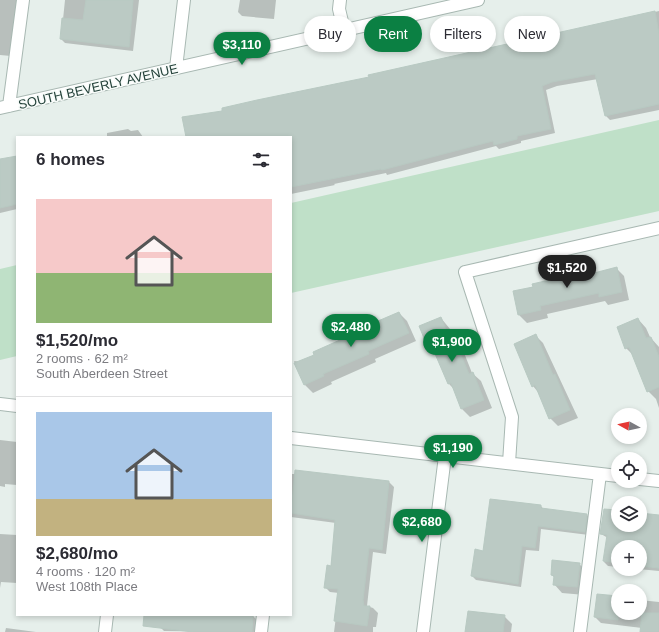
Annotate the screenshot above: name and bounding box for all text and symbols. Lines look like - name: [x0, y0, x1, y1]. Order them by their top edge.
- chip: Buy: [304, 16, 356, 52]
- chip: Rent: [364, 16, 422, 52]
- chip: Filters: [430, 16, 496, 52]
- chip: New: [504, 16, 560, 52]
- pin: $3,110: [209, 32, 275, 66]
- text: $3,110: [222, 37, 262, 52]
- street label: SOUTH BEVERLY AVENUE: [17, 61, 180, 112]
- icon: filters: [250, 149, 272, 171]
- text: 6 homes: [36, 150, 105, 169]
- icon: home: [118, 225, 190, 297]
- pin: $1,520: [534, 255, 600, 289]
- text: $1,520: [547, 260, 587, 275]
- pin: $2,480: [318, 314, 384, 348]
- text: $2,480: [331, 319, 371, 334]
- pin: $1,900: [419, 329, 485, 363]
- text: $1,520/mo: [36, 331, 118, 350]
- text: $1,900: [432, 334, 472, 349]
- text: 2 rooms · 62 m²: [36, 351, 128, 366]
- text: South Aberdeen Street: [36, 366, 168, 381]
- north arrow: [611, 408, 647, 444]
- map controls: [611, 408, 647, 620]
- pin: $1,190: [420, 435, 486, 469]
- icon: home: [118, 438, 190, 510]
- text: $1,190: [433, 440, 473, 455]
- button: locate: [611, 452, 647, 488]
- button: layers: [611, 496, 647, 532]
- pin: $2,680: [389, 509, 455, 543]
- text: $2,680: [402, 514, 442, 529]
- button: +: [611, 540, 647, 576]
- text: $2,680/mo: [36, 544, 118, 563]
- text: 4 rooms · 120 m²: [36, 564, 135, 579]
- text: West 108th Place: [36, 579, 138, 594]
- button: −: [611, 584, 647, 620]

